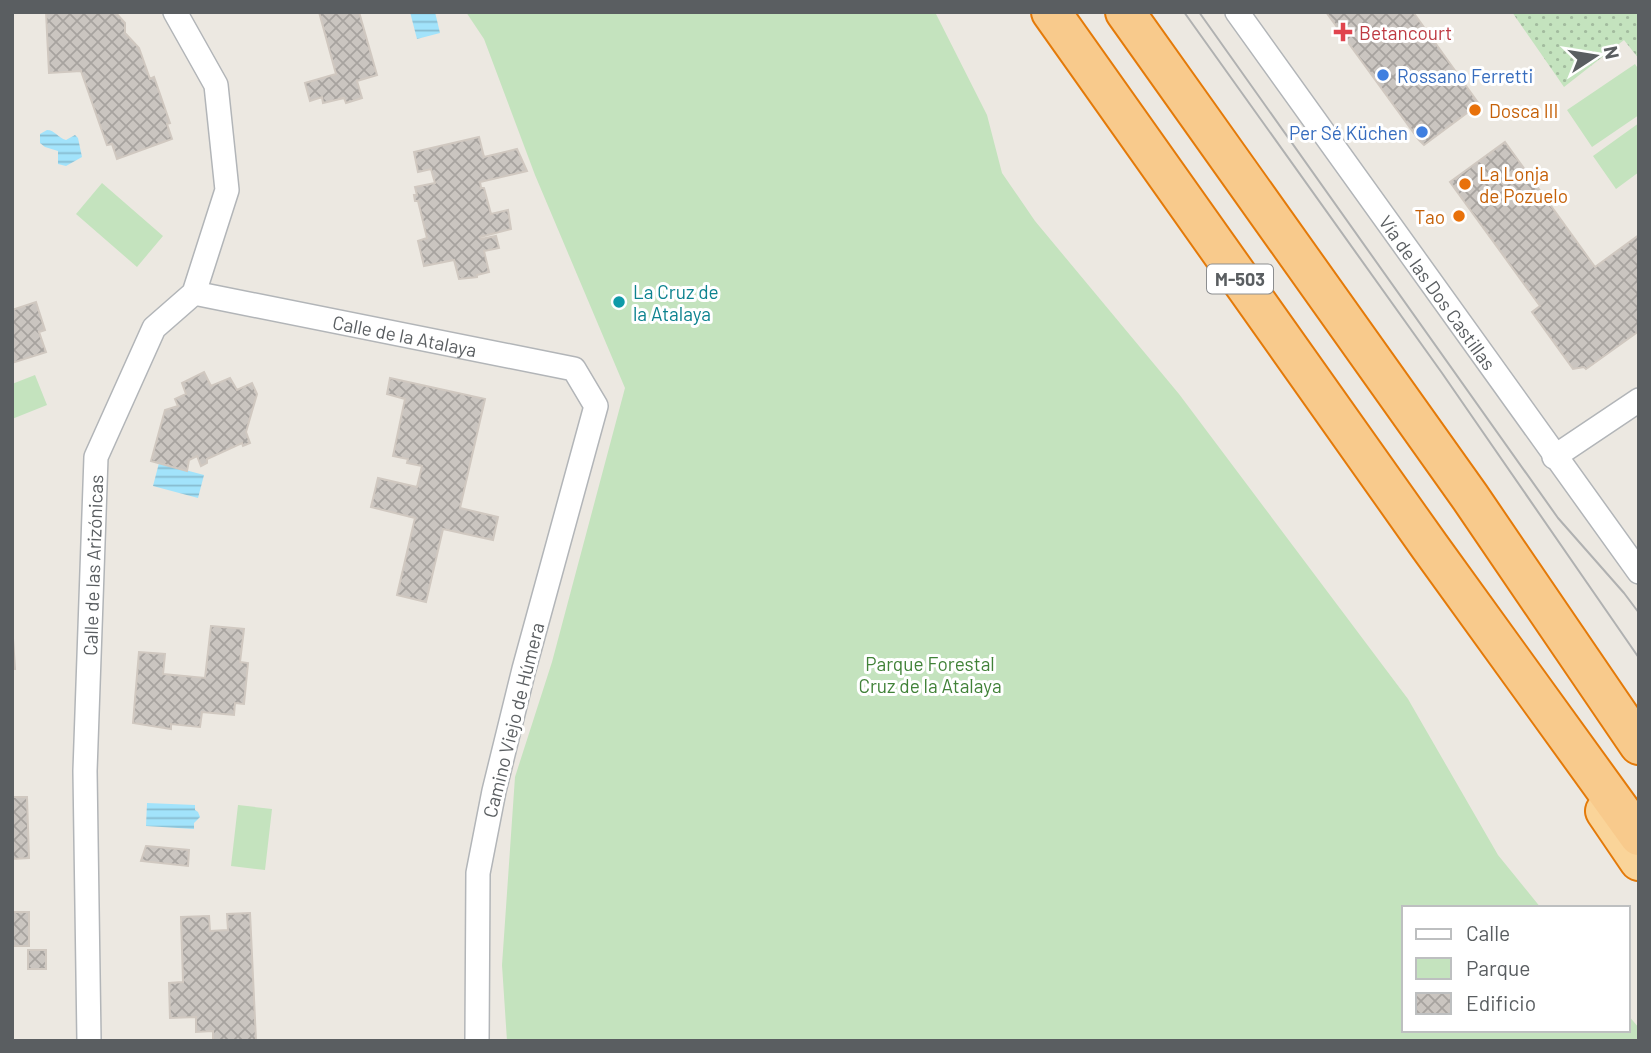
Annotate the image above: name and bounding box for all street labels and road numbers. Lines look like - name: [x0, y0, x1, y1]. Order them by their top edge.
- street label: Vía de las Dos Castillas: [1375, 210, 1501, 374]
- road number: M-503: [1207, 264, 1273, 293]
- street label: Calle de la Atalaya: [331, 310, 479, 361]
- street label: Calle de las Arizónicas: [78, 474, 107, 656]
- street label: Camino Viejo de Húmera: [478, 620, 548, 820]

